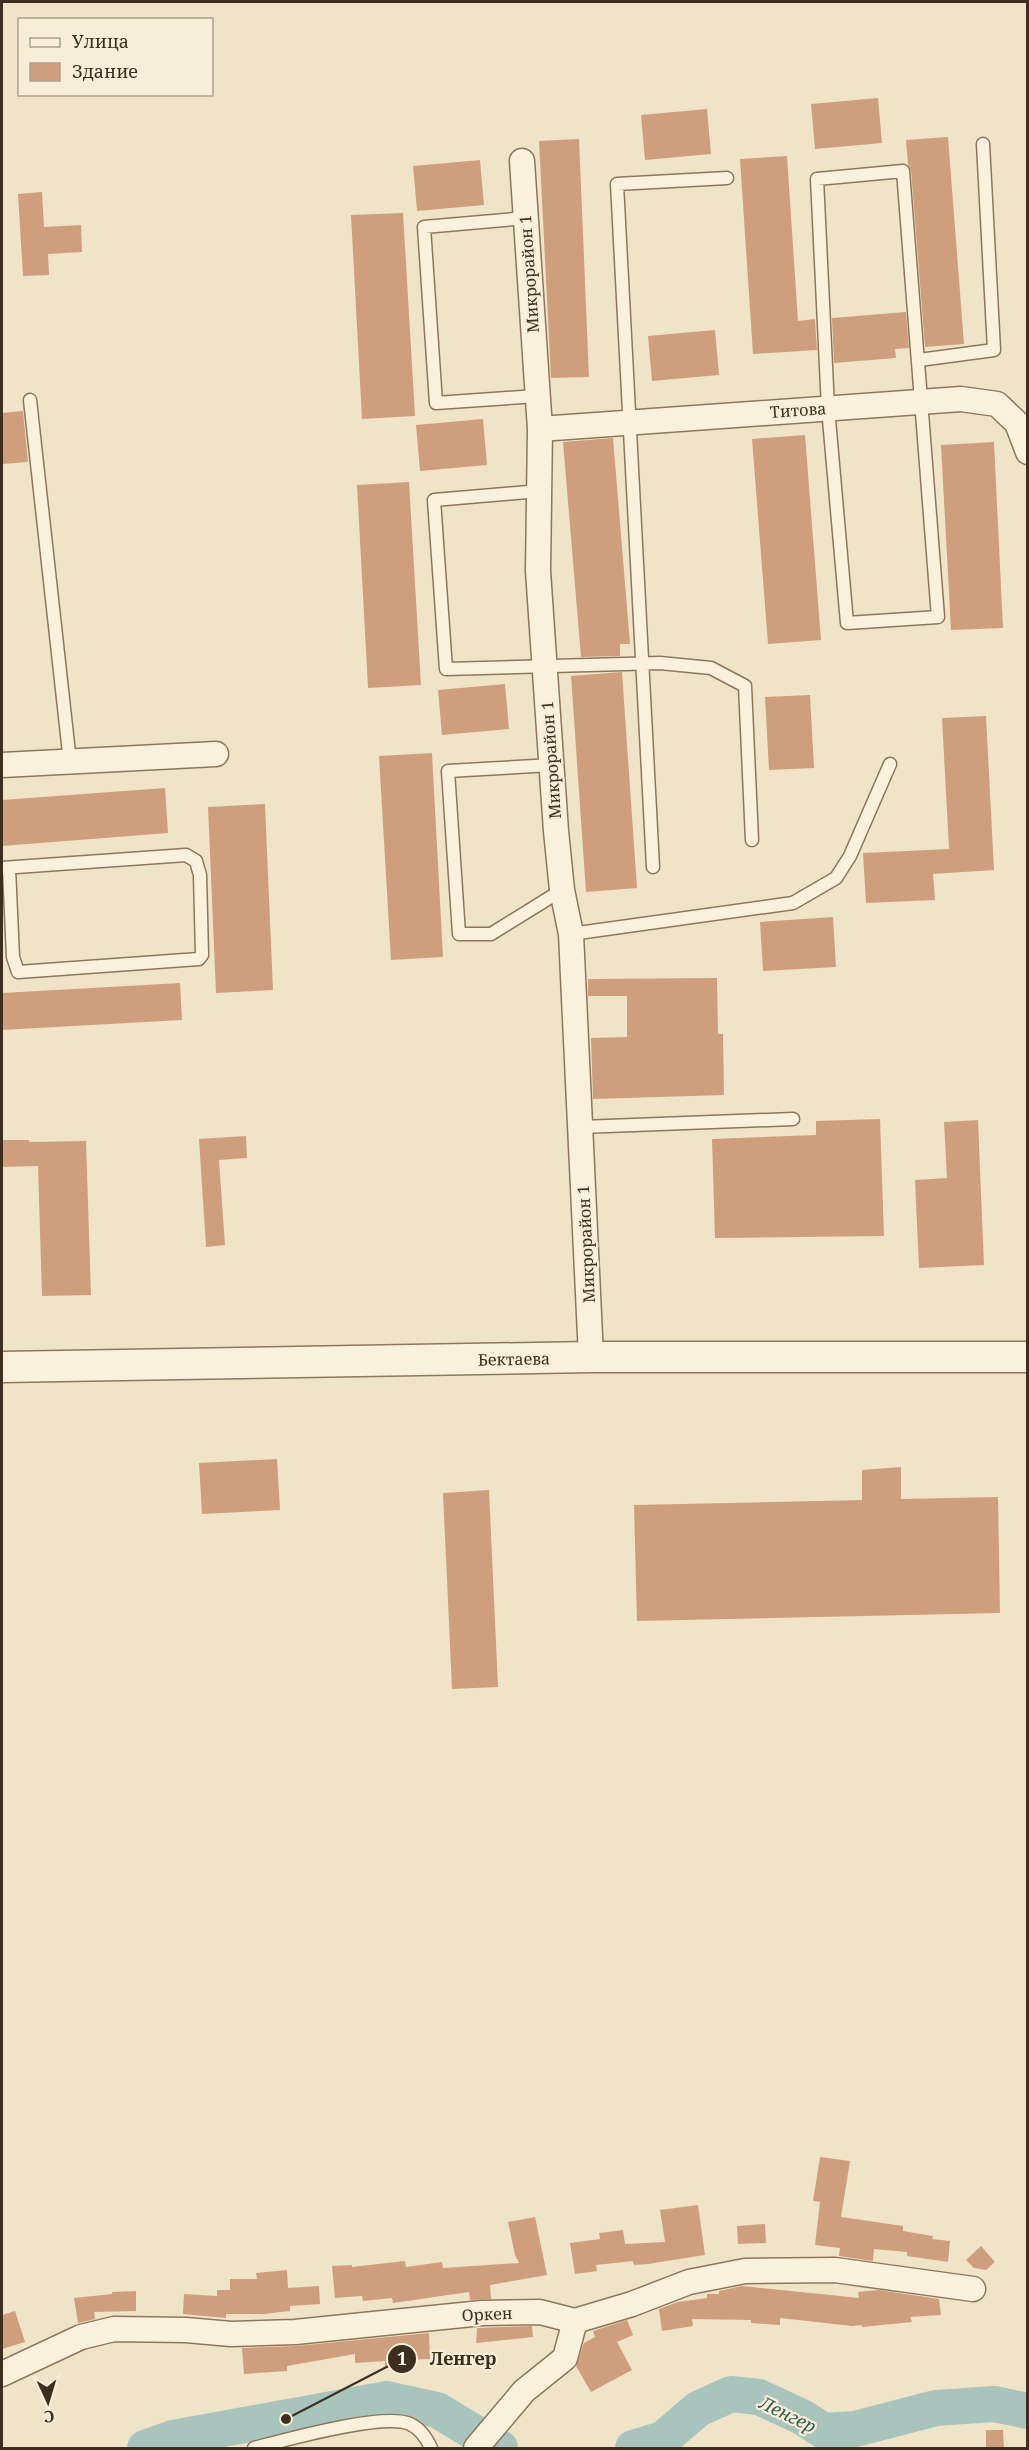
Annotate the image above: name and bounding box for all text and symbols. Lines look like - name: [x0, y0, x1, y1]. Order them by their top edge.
- legend: [18, 18, 213, 96]
- text: Улица: [72, 29, 129, 53]
- text: Здание: [72, 59, 138, 83]
- street label: Микрорайон 1: [514, 214, 544, 334]
- street label: Титова: [769, 397, 827, 423]
- street label: Микрорайон 1: [536, 700, 566, 820]
- street label: Микрорайон 1: [572, 1184, 600, 1304]
- street label: Бектаева: [478, 1347, 550, 1371]
- street label: Оркен: [461, 2302, 513, 2326]
- callout: Ленгер: [387, 2341, 508, 2377]
- text: 1: [397, 2346, 407, 2370]
- text: Ленгер: [430, 2346, 496, 2370]
- north arrow: [18, 2372, 78, 2432]
- water label: Ленгер: [755, 2390, 820, 2438]
- text: С: [43, 2406, 55, 2428]

